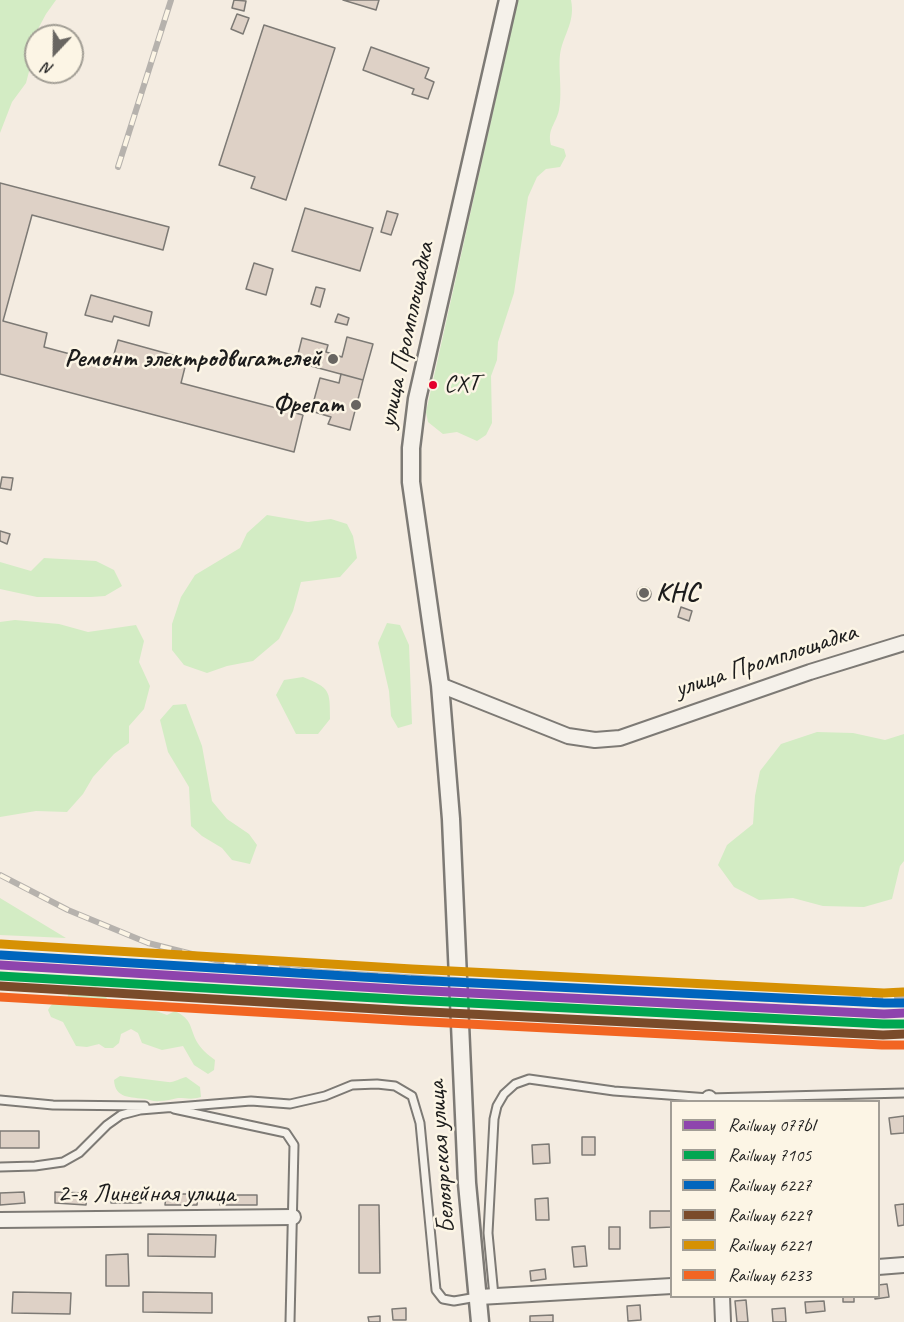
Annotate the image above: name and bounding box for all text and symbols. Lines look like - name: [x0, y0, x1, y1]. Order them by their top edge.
- north arrow: [24, 24, 84, 84]
- text: N: [40, 58, 56, 80]
- street label: улица Промплощадка: [372, 239, 442, 431]
- place label: Ремонт электродвигателей: [65, 343, 321, 375]
- marker: Ремонт электродвигателей: [326, 352, 340, 366]
- place label: СХТ: [444, 371, 479, 399]
- marker: СХТ: [427, 379, 439, 391]
- place label: Фрегат: [273, 389, 344, 421]
- marker: Фрегат: [349, 398, 363, 412]
- place label: КНС: [656, 577, 699, 609]
- marker: КНС: [637, 586, 651, 600]
- street label: улица Промплощадка: [671, 617, 861, 705]
- street label: Белоярская улица: [421, 1079, 463, 1235]
- legend: [670, 1100, 880, 1298]
- text: Railway 077Ы: [728, 1114, 815, 1136]
- text: Railway 7105: [728, 1144, 811, 1166]
- text: Railway 6227: [728, 1174, 811, 1196]
- street label: 2-я Линейная улица: [57, 1178, 235, 1210]
- text: Railway 6229: [728, 1204, 811, 1226]
- text: Railway 6221: [728, 1234, 811, 1256]
- text: Railway 6233: [728, 1264, 811, 1286]

